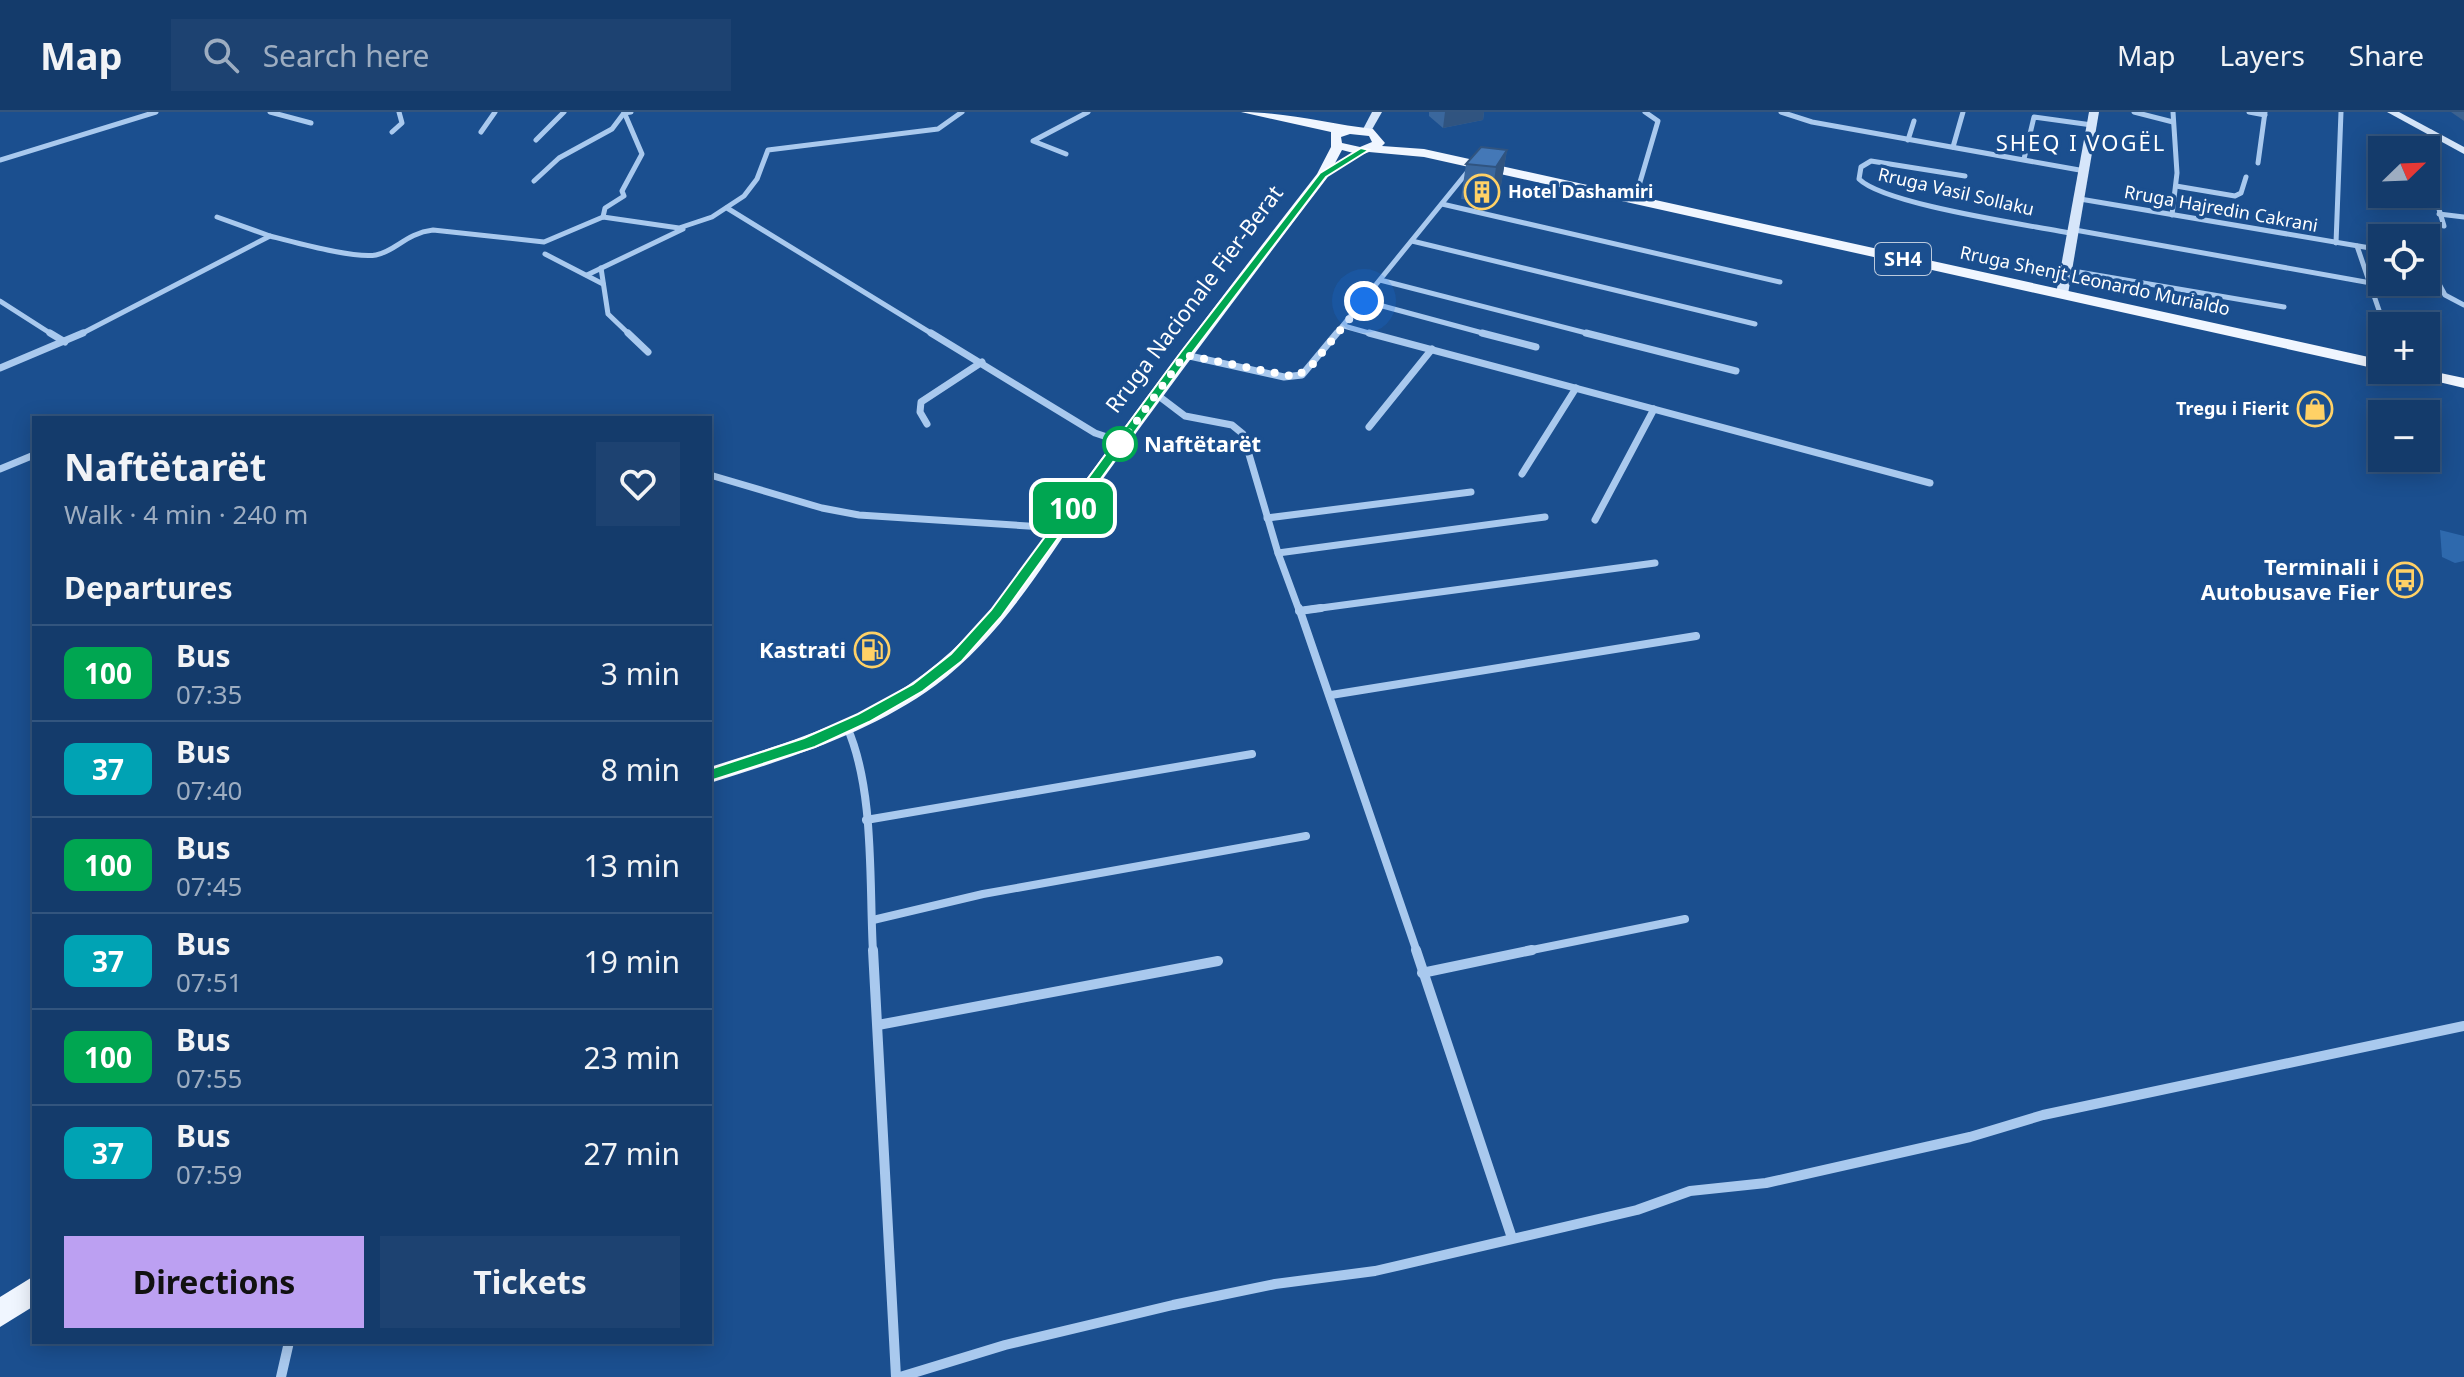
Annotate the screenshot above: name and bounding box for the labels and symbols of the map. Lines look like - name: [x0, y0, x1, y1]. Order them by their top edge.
- district label: SHEQ I VOGËL: [1996, 127, 2166, 157]
- north arrow: [2368, 136, 2440, 208]
- street label: Rruga Vasil Sollaku: [1876, 161, 2037, 221]
- building icon: Hotel Dashamiri: [1463, 173, 1501, 211]
- street label: Rruga Nacionale Fier-Berat: [1098, 178, 1289, 418]
- place label: Hotel Dashamiri: [1508, 179, 1653, 203]
- street label: Rruga Hajredin Cakrani: [2122, 179, 2320, 237]
- street label: Rruga Shenjt Leonardo Murialdo: [1958, 240, 2232, 320]
- road number: SH4: [1875, 243, 1931, 275]
- your location: [1344, 281, 1384, 321]
- shop icon: Tregu i Fierit: [2296, 390, 2334, 428]
- place label: Tregu i Fierit: [2176, 396, 2289, 420]
- marker: Naftëtarët: [1103, 427, 1137, 461]
- place label: Naftëtarët: [1144, 428, 1261, 458]
- line badge: 100: [1027, 482, 1119, 534]
- place label: Terminali i Autobusave Fier: [2201, 551, 2379, 606]
- bus stop icon: Terminali i Autobusave Fier: [2386, 561, 2424, 599]
- fuel station icon: Kastrati: [853, 631, 891, 669]
- place label: Kastrati: [759, 634, 846, 664]

